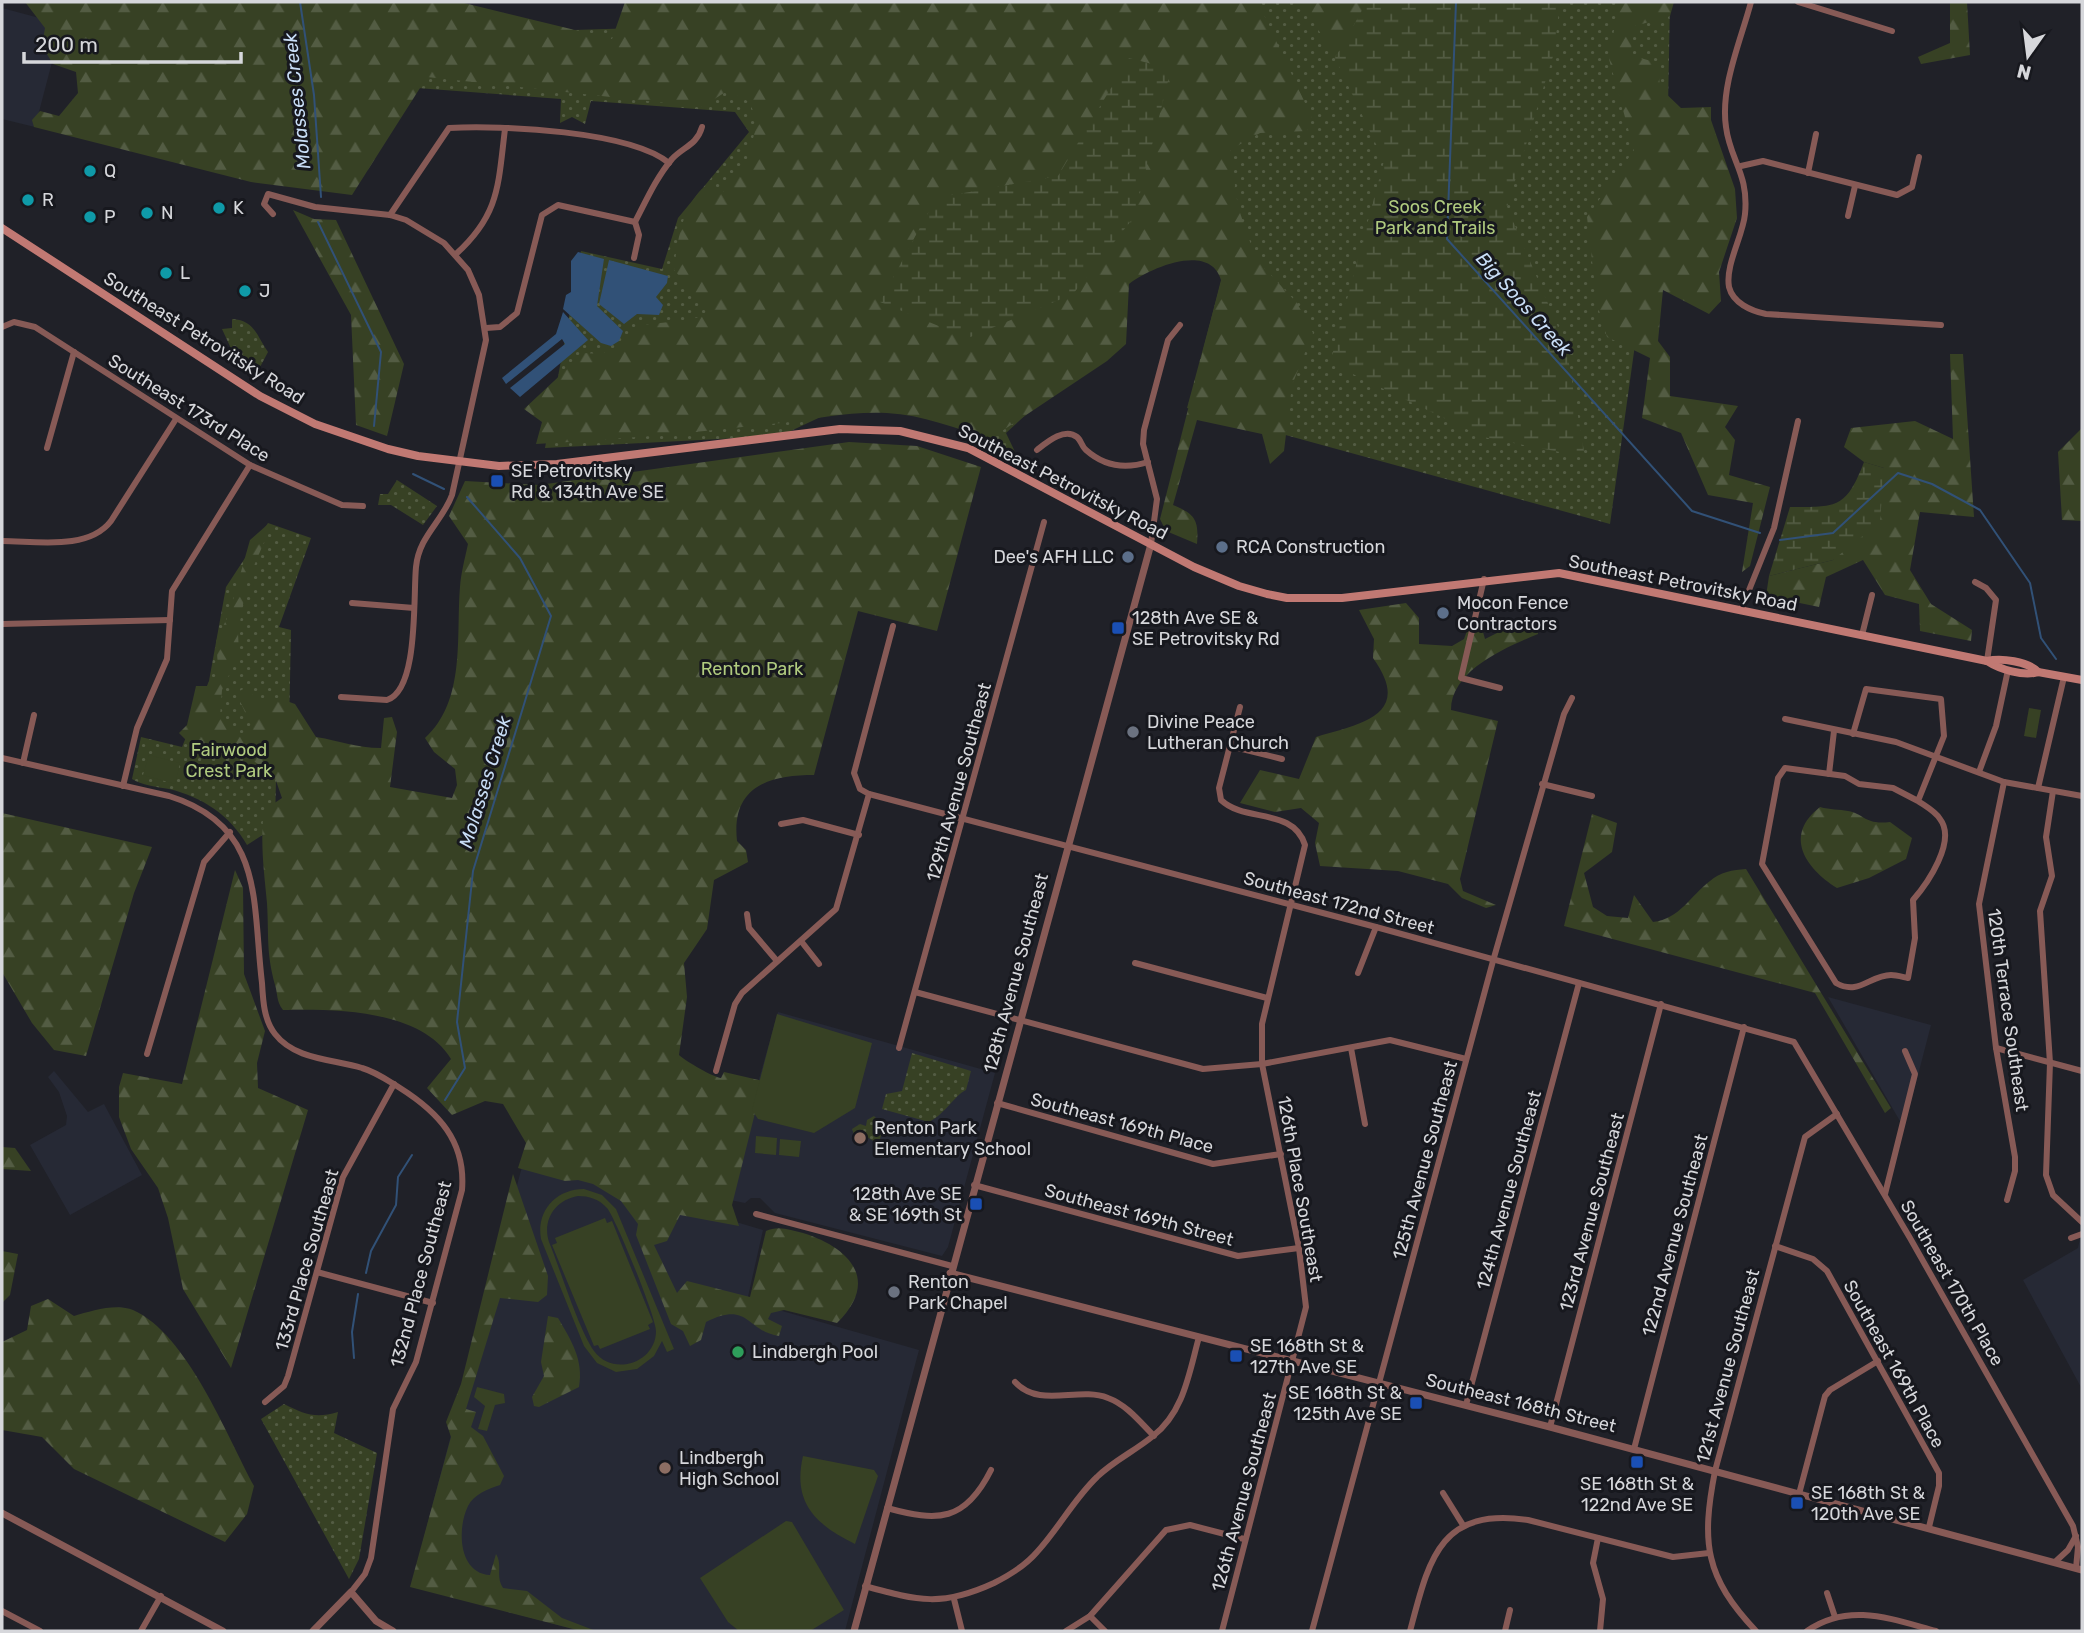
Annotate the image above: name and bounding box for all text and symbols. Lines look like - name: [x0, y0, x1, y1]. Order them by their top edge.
- scale bar: [24, 21, 242, 65]
- north arrow: [1993, 21, 2063, 91]
- water label: Molasses Creek: [278, 31, 316, 170]
- text: 200 m: [35, 32, 98, 57]
- text: N: [2015, 59, 2033, 85]
- place label: Q: [104, 160, 116, 182]
- marker: Q: [82, 163, 98, 179]
- place label: R: [42, 189, 54, 211]
- marker: R: [20, 192, 36, 208]
- park label: Soos Creek Park and Trails: [1375, 196, 1495, 239]
- place label: K: [233, 197, 244, 219]
- marker: K: [211, 200, 227, 216]
- place label: N: [161, 202, 174, 224]
- marker: N: [139, 205, 155, 221]
- place label: P: [104, 206, 116, 228]
- marker: P: [82, 209, 98, 225]
- water label: Big Soos Creek: [1471, 247, 1577, 361]
- place label: L: [180, 262, 190, 284]
- marker: L: [158, 265, 174, 281]
- street label: Southeast Petrovitsky Road: [100, 267, 308, 409]
- place label: J: [259, 280, 270, 302]
- marker: J: [237, 283, 253, 299]
- street label: Southeast 173rd Place: [104, 349, 274, 467]
- street label: Southeast Petrovitsky Road: [954, 419, 1172, 545]
- place label: SE Petrovitsky Rd & 134th Ave SE: [511, 460, 664, 503]
- marker: SE Petrovitsky Rd & 134th Ave SE: [489, 473, 505, 489]
- place label: RCA Construction: [1236, 536, 1385, 558]
- marker: RCA Construction: [1214, 539, 1230, 555]
- place label: Dee's AFH LLC: [993, 546, 1114, 568]
- marker: Dee's AFH LLC: [1120, 549, 1136, 565]
- street label: Southeast Petrovitsky Road: [1567, 550, 1799, 616]
- place label: Mocon Fence Contractors: [1457, 592, 1569, 635]
- marker: Mocon Fence Contractors: [1435, 605, 1451, 621]
- place label: 128th Ave SE & SE Petrovitsky Rd: [1132, 607, 1280, 650]
- marker: 128th Ave SE & SE Petrovitsky Rd: [1110, 620, 1126, 636]
- park label: Renton Park: [701, 658, 804, 680]
- street label: 129th Avenue Southeast: [922, 680, 996, 884]
- place label: Divine Peace Lutheran Church: [1147, 711, 1289, 754]
- water label: Molasses Creek: [454, 713, 516, 851]
- marker: Divine Peace Lutheran Church: [1125, 724, 1141, 740]
- park label: Fairwood Crest Park: [186, 739, 273, 782]
- street label: Southeast 172nd Street: [1241, 867, 1437, 939]
- street label: 128th Avenue Southeast: [979, 871, 1053, 1075]
- street label: 120th Terrace Southeast: [1983, 907, 2033, 1113]
- street label: 125th Avenue Southeast: [1388, 1058, 1462, 1262]
- street label: Southeast 169th Place: [1028, 1088, 1216, 1158]
- street label: 124th Avenue Southeast: [1472, 1088, 1546, 1292]
- street label: 126th Place Southeast: [1273, 1094, 1327, 1284]
- street label: 123rd Avenue Southeast: [1555, 1110, 1629, 1314]
- place label: Renton Park Elementary School: [874, 1117, 1031, 1160]
- marker: Renton Park Elementary School: [852, 1130, 868, 1146]
- street label: 122nd Avenue Southeast: [1637, 1131, 1713, 1339]
- street label: 133rd Place Southeast: [271, 1167, 343, 1353]
- street label: 132nd Place Southeast: [386, 1178, 456, 1370]
- street label: Southeast 169th Street: [1042, 1179, 1236, 1251]
- place label: 128th Ave SE & SE 169th St: [849, 1183, 962, 1226]
- marker: 128th Ave SE & SE 169th St: [968, 1196, 984, 1212]
- street label: Southeast 170th Place: [1896, 1196, 2008, 1370]
- street label: 121st Avenue Southeast: [1691, 1266, 1765, 1466]
- place label: Renton Park Chapel: [908, 1271, 1008, 1314]
- street label: Southeast 169th Place: [1839, 1276, 1949, 1452]
- marker: Renton Park Chapel: [886, 1284, 902, 1300]
- place label: SE 168th St & 127th Ave SE: [1250, 1335, 1365, 1378]
- place label: Lindbergh Pool: [752, 1341, 878, 1363]
- marker: Lindbergh Pool: [730, 1344, 746, 1360]
- marker: SE 168th St & 127th Ave SE: [1228, 1348, 1244, 1364]
- street label: Southeast 168th Street: [1424, 1369, 1618, 1437]
- place label: SE 168th St & 125th Ave SE: [1288, 1382, 1402, 1425]
- street label: 126th Avenue Southeast: [1207, 1390, 1281, 1594]
- marker: SE 168th St & 125th Ave SE: [1408, 1395, 1424, 1411]
- place label: Lindbergh High School: [679, 1447, 779, 1490]
- marker: SE 168th St & 122nd Ave SE: [1629, 1454, 1645, 1470]
- marker: Lindbergh High School: [657, 1460, 673, 1476]
- place label: SE 168th St & 122nd Ave SE: [1580, 1473, 1695, 1516]
- place label: SE 168th St & 120th Ave SE: [1811, 1482, 1926, 1525]
- marker: SE 168th St & 120th Ave SE: [1789, 1495, 1805, 1511]

